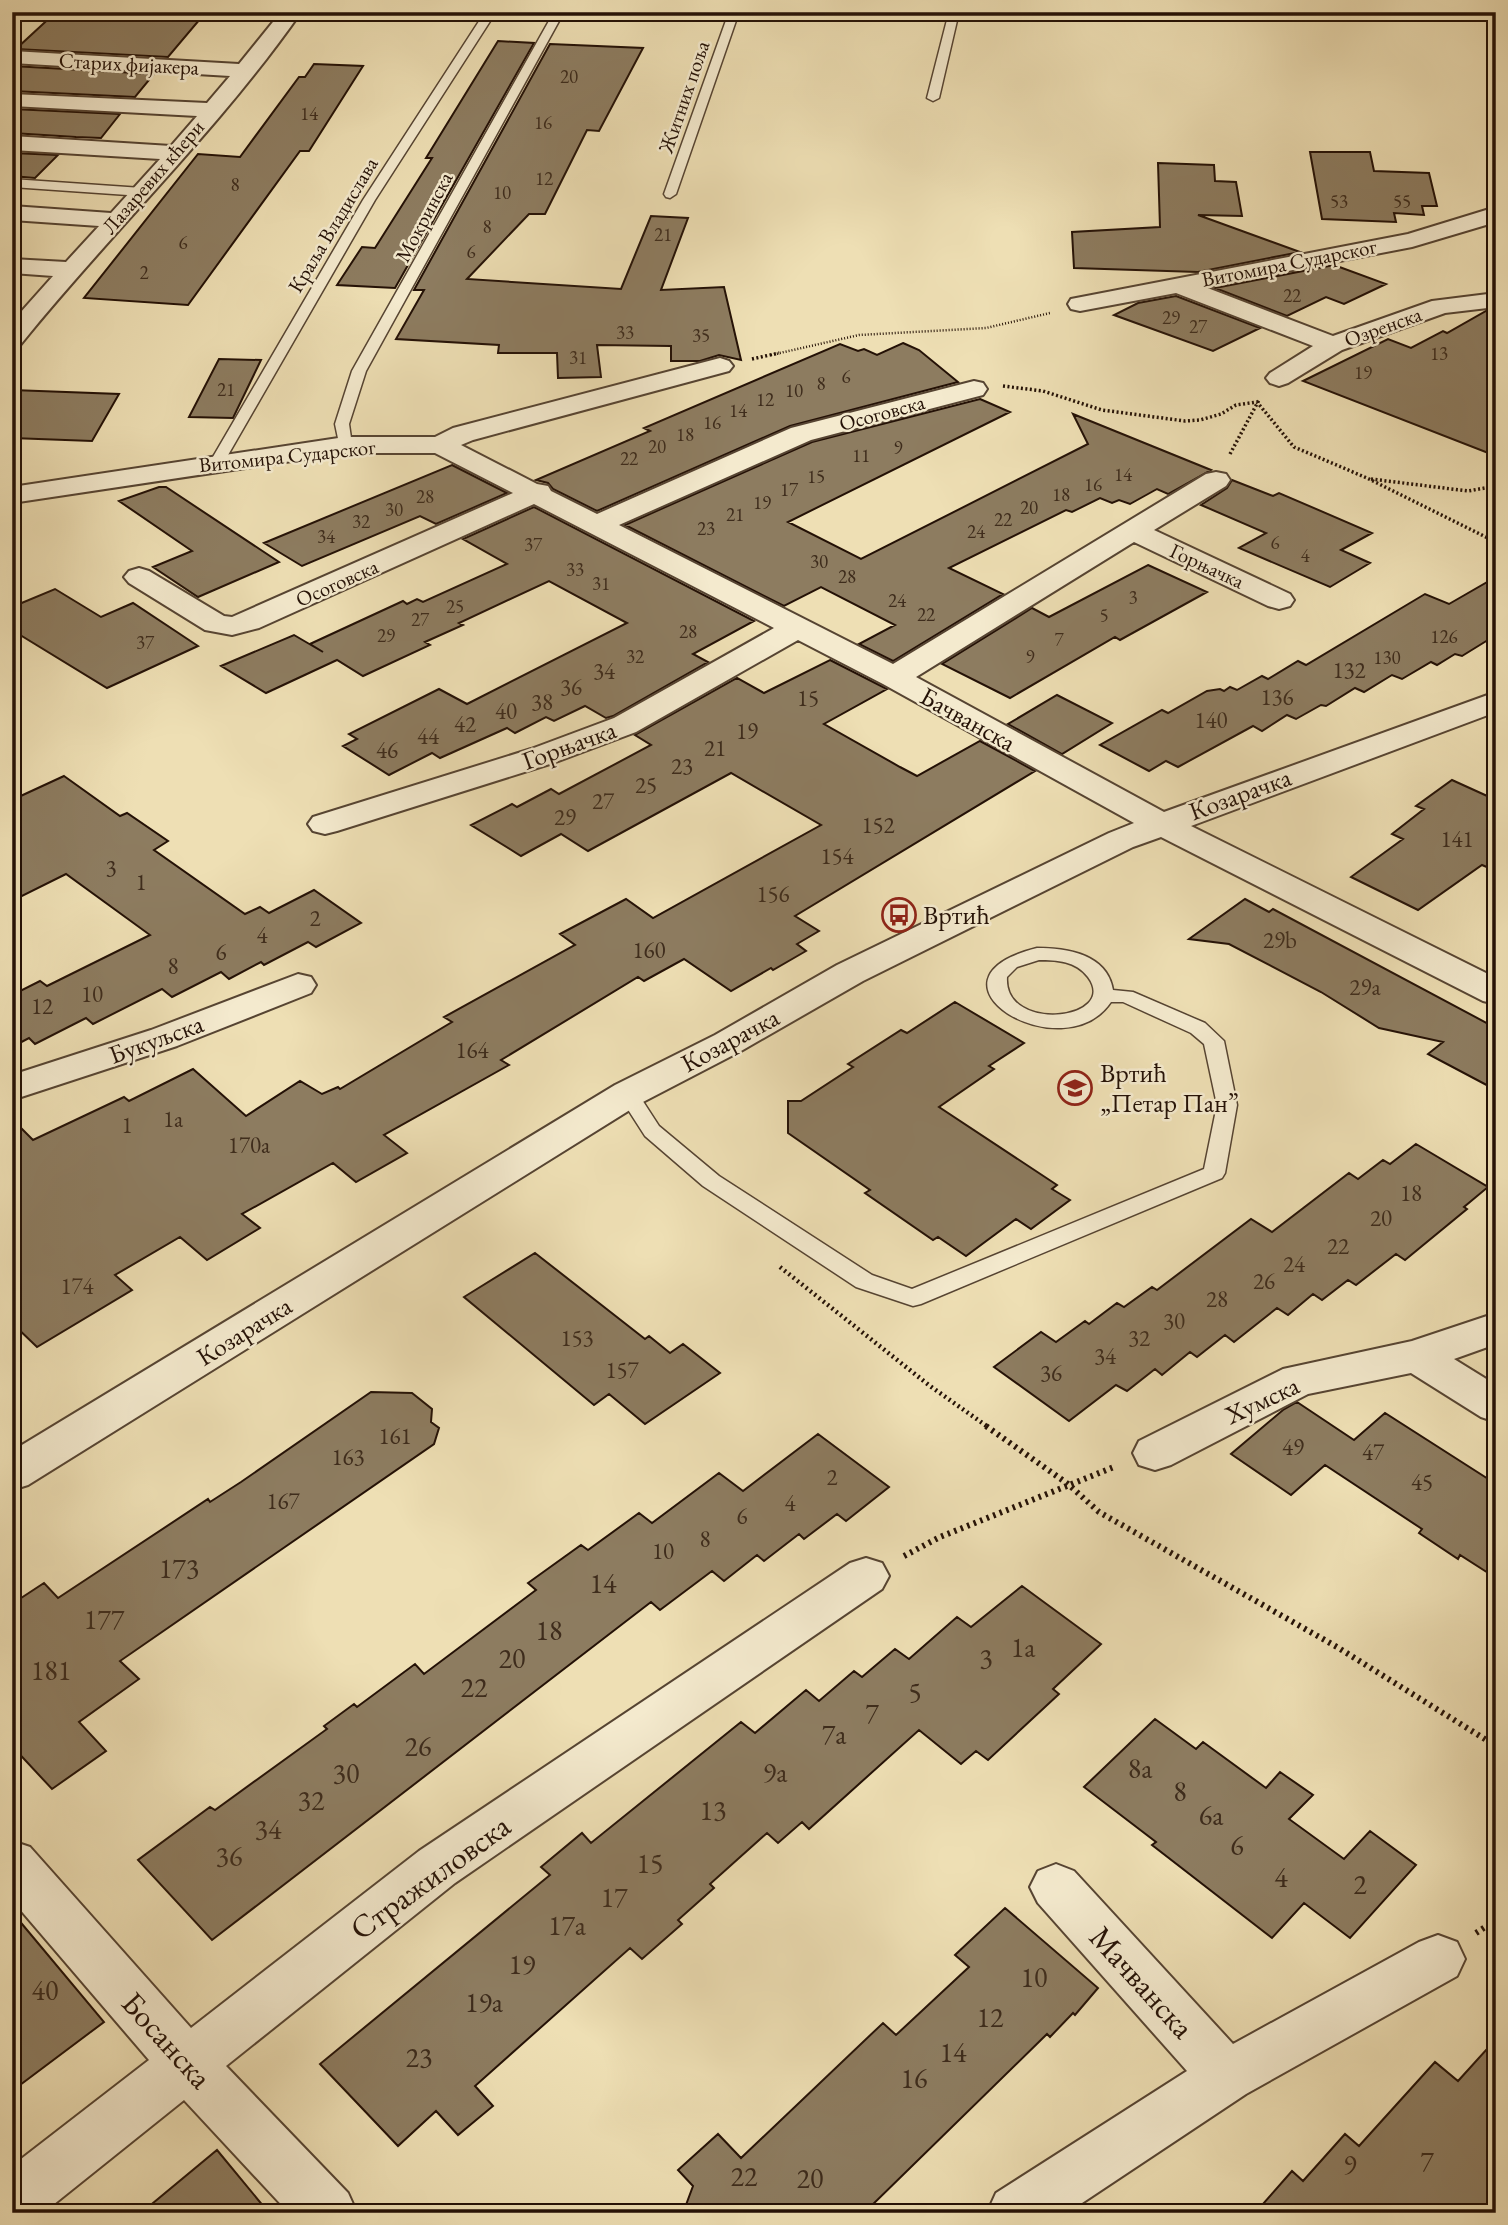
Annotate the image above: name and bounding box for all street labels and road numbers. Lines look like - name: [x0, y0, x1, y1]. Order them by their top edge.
- street label: Житних поља: [651, 37, 716, 158]
- street label: Старих фијакера: [58, 46, 200, 81]
- street label: Лазаревих кћери: [96, 114, 210, 239]
- street label: Краља Владислава: [282, 152, 384, 297]
- street label: Мокринска: [389, 167, 459, 266]
- street label: Витомира Сударског: [1199, 232, 1379, 293]
- street label: Озренска: [1340, 300, 1426, 353]
- street label: Осоговска: [836, 388, 928, 437]
- street label: Витомира Сударског: [197, 433, 377, 478]
- street label: Горњачка: [1166, 537, 1249, 595]
- street label: Осоговска: [291, 552, 383, 613]
- street label: Бачванска: [914, 679, 1022, 759]
- street label: Горњачка: [517, 712, 621, 778]
- street label: Козарачка: [1184, 760, 1296, 828]
- street label: Козарачка: [675, 1000, 785, 1080]
- street label: Букуљска: [104, 1006, 209, 1072]
- street label: Козарачка: [190, 1288, 299, 1374]
- street label: Хумска: [1219, 1368, 1305, 1432]
- street label: Стражиловска: [341, 1805, 519, 1949]
- street label: Мачванска: [1080, 1917, 1204, 2047]
- street label: Босанска: [112, 1983, 222, 2098]

